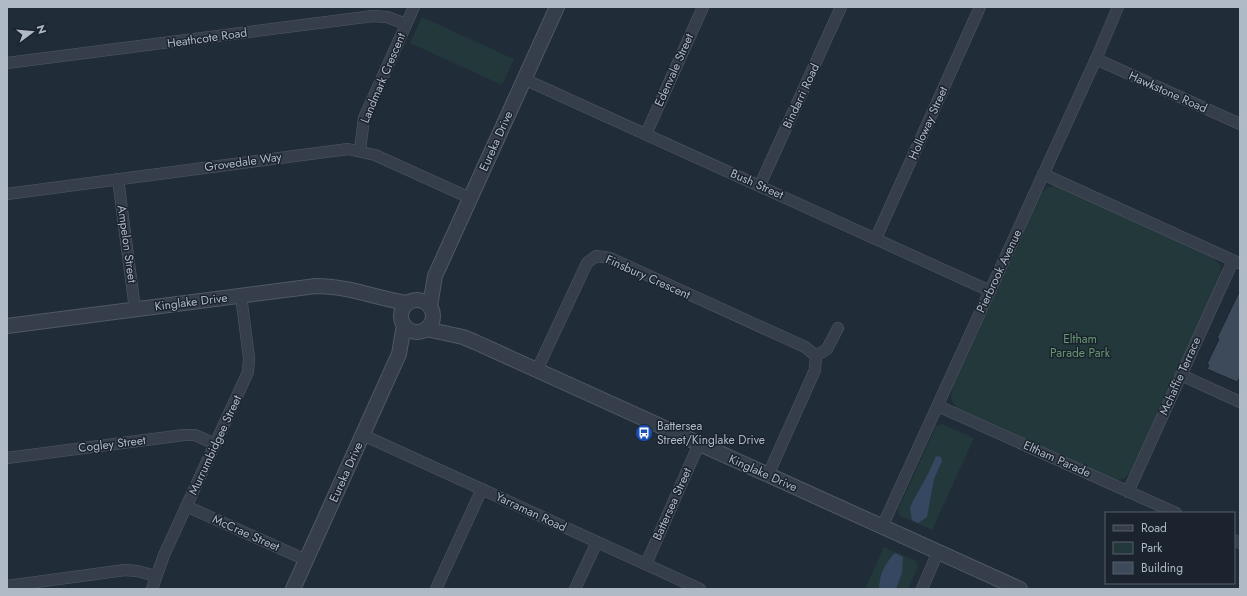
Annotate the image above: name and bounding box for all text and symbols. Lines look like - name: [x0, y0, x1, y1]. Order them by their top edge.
- north arrow: [12, 12, 52, 52]
- text: N: [33, 23, 51, 36]
- street label: Heathcote Road: [166, 23, 248, 53]
- street label: Landmark Crescent: [356, 30, 410, 126]
- street label: Edenvale Street: [650, 31, 698, 109]
- street label: Bindarri Road: [778, 61, 824, 131]
- street label: Hawkstone Road: [1126, 67, 1210, 117]
- street label: Holloway Street: [904, 83, 952, 162]
- street label: Eureka Drive: [475, 108, 517, 174]
- street label: Grovedale Way: [203, 148, 283, 176]
- street label: Bush Street: [728, 164, 787, 204]
- street label: Ampelon Street: [113, 204, 141, 284]
- street label: Pierbrook Avenue: [972, 226, 1026, 316]
- street label: Finsbury Crescent: [603, 250, 693, 304]
- street label: Kinglake Drive: [154, 289, 228, 315]
- park label: Eltham Parade Park: [1050, 330, 1111, 362]
- street label: Mchaffie Terrace: [1155, 334, 1205, 418]
- street label: Murrumbidgee Street: [184, 392, 246, 498]
- place label: Battersea Street/Kinglake Drive: [657, 417, 765, 449]
- bus stop icon: Battersea Street/Kinglake Drive: [634, 423, 654, 443]
- street label: Cogley Street: [77, 431, 147, 457]
- street label: Eltham Parade: [1020, 436, 1094, 482]
- street label: Eureka Drive: [325, 439, 367, 505]
- street label: Kinglake Drive: [726, 450, 800, 496]
- street label: Battersea Street: [648, 465, 696, 543]
- street label: Yarraman Road: [493, 488, 569, 536]
- street label: McCrae Street: [209, 510, 283, 556]
- legend: [1105, 512, 1235, 584]
- text: Road: [1141, 519, 1167, 537]
- text: Park: [1141, 539, 1163, 557]
- text: Building: [1141, 559, 1183, 577]

